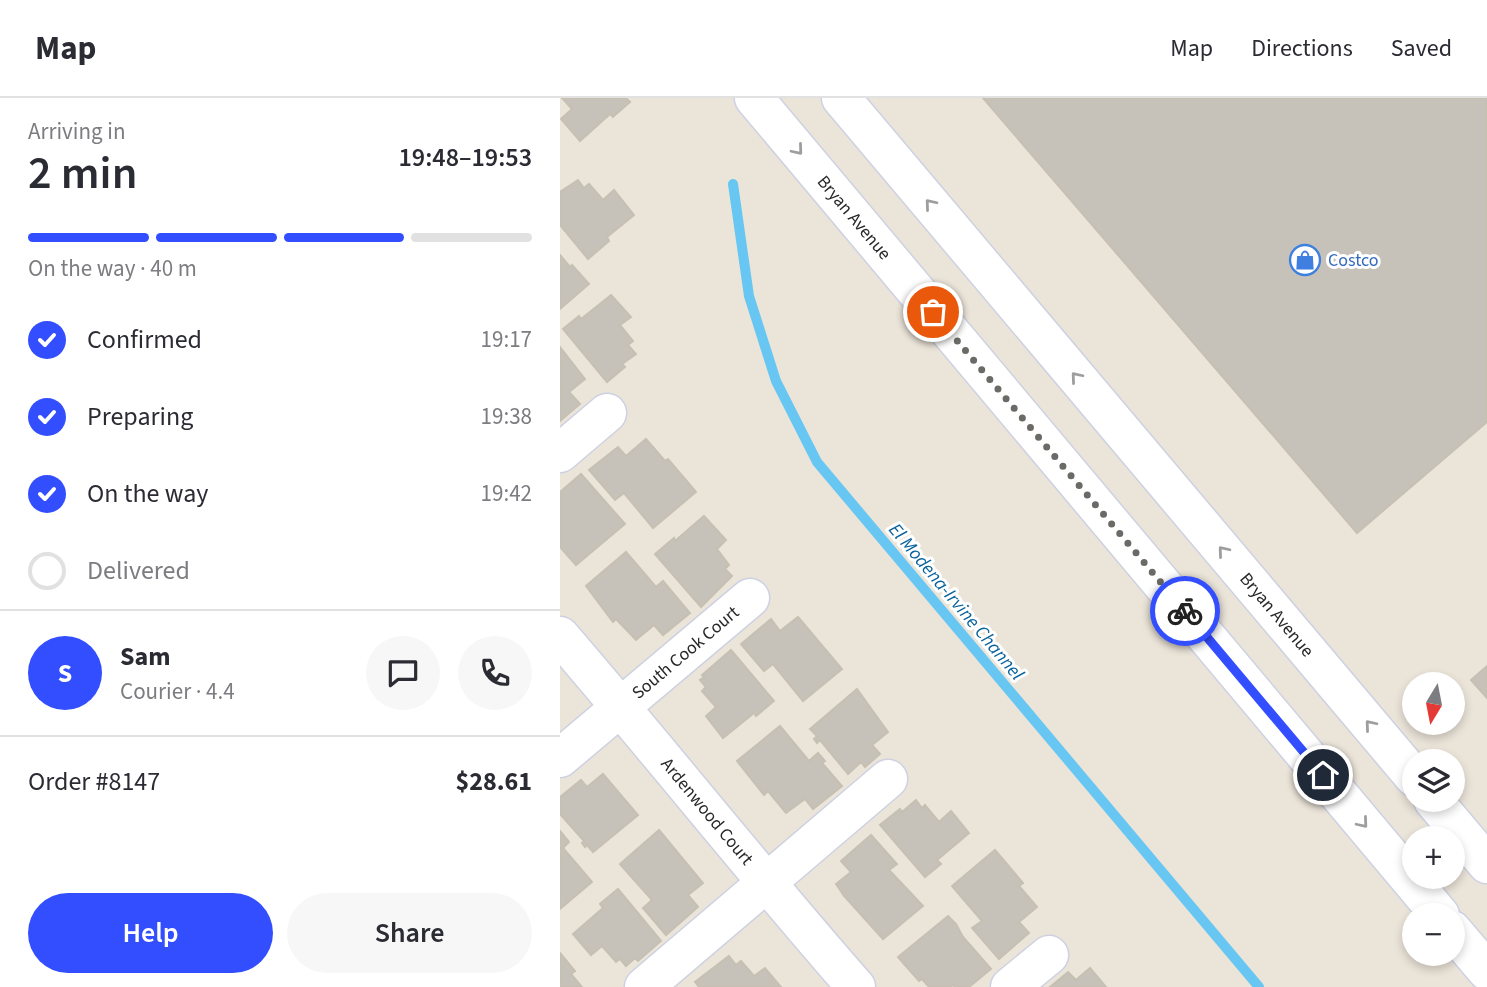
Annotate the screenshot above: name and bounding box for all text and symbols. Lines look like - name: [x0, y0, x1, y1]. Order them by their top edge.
- text: Map: [35, 25, 96, 72]
- text: Map: [1170, 31, 1213, 66]
- text: Directions: [1251, 31, 1353, 66]
- text: Saved: [1391, 31, 1452, 66]
- text: Arriving in: [28, 115, 126, 148]
- text: 19:48–19:53: [399, 139, 532, 176]
- text: 2 min: [28, 141, 137, 206]
- one-way arrow: [790, 142, 802, 155]
- street label: Bryan Avenue: [811, 170, 897, 265]
- one-way arrow: [926, 199, 938, 212]
- shop icon: Costco: [1288, 243, 1322, 277]
- place label: Costco: [1328, 248, 1379, 273]
- text: On the way · 40 m: [28, 252, 197, 285]
- pin: [903, 282, 963, 342]
- icon: bag: [914, 293, 952, 331]
- icon: check: [28, 321, 66, 359]
- text: Confirmed: [87, 321, 202, 358]
- text: 19:17: [481, 323, 532, 356]
- one-way arrow: [1072, 373, 1085, 385]
- icon: check: [28, 398, 66, 436]
- text: Preparing: [87, 398, 193, 435]
- text: 19:38: [481, 400, 532, 433]
- icon: check: [28, 475, 66, 513]
- text: On the way: [87, 475, 208, 512]
- text: 19:42: [481, 477, 532, 510]
- water label: El Modena-Irvine Channel: [882, 517, 1030, 687]
- one-way arrow: [1219, 547, 1231, 560]
- text: Delivered: [87, 552, 190, 589]
- street label: Bryan Avenue: [1234, 567, 1320, 663]
- courier: [1150, 576, 1220, 646]
- icon: bike: [1166, 592, 1204, 630]
- street label: South Cook Court: [627, 600, 745, 705]
- button: chat: [366, 636, 440, 710]
- button: phone: [458, 636, 532, 710]
- text: Sam: [120, 638, 170, 675]
- text: S: [58, 655, 72, 692]
- north arrow: [1402, 672, 1465, 735]
- map controls: [1402, 672, 1465, 966]
- text: Courier · 4.4: [120, 675, 235, 708]
- one-way arrow: [1366, 720, 1378, 733]
- pin: [1293, 745, 1353, 805]
- button: layers: [1402, 749, 1465, 812]
- street label: Ardenwood Court: [655, 753, 759, 871]
- icon: home: [1304, 756, 1342, 794]
- text: Order #8147: [28, 763, 160, 800]
- text: $28.61: [456, 763, 532, 800]
- one-way arrow: [1355, 815, 1367, 828]
- button: +: [1402, 826, 1465, 889]
- button: Help: [28, 893, 273, 973]
- button: Share: [287, 893, 532, 973]
- button: −: [1402, 903, 1465, 966]

